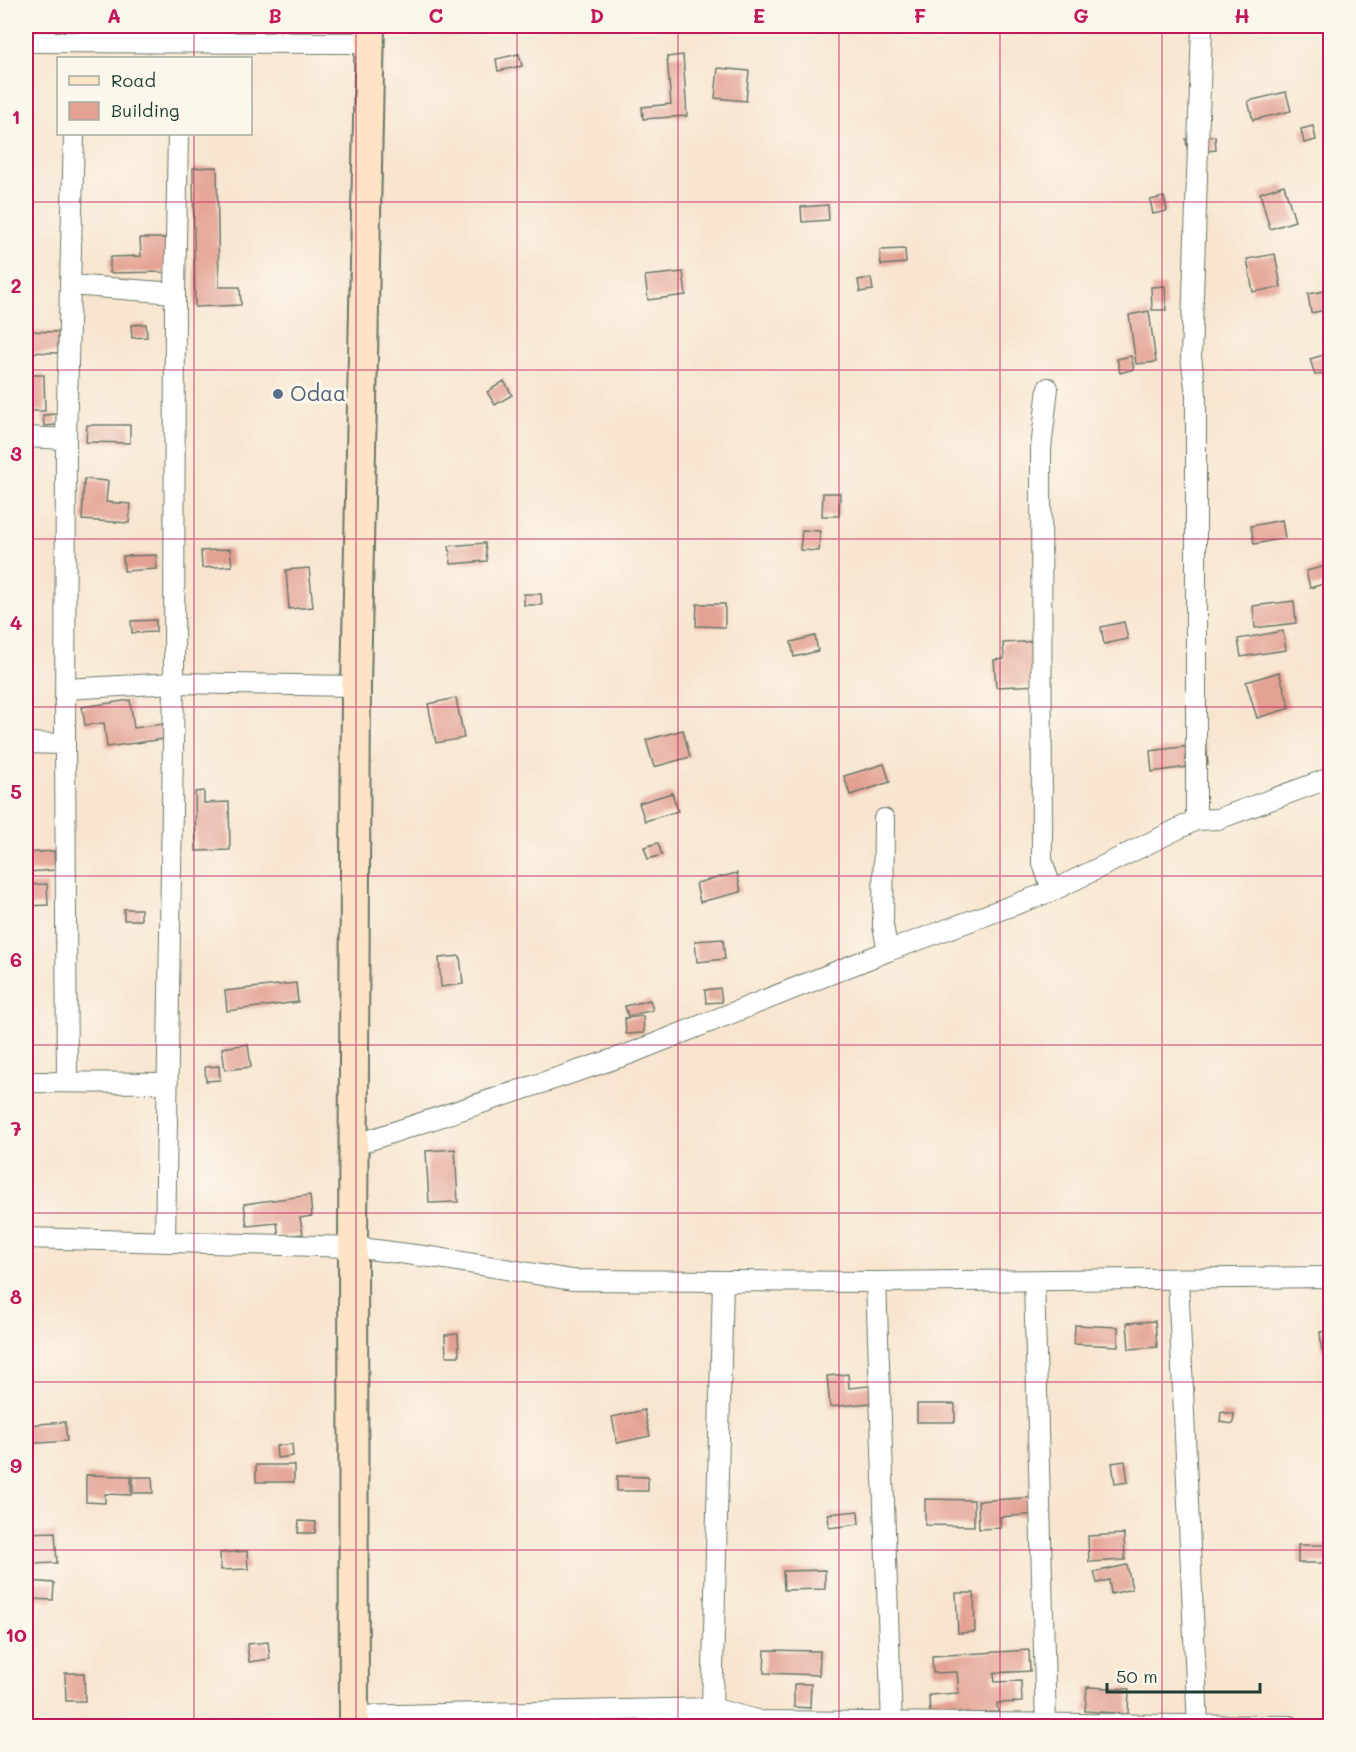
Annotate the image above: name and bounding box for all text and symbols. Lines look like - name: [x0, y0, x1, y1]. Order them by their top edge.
- text: A: [107, 2, 121, 28]
- text: B: [268, 2, 282, 28]
- text: C: [429, 2, 444, 28]
- text: D: [590, 2, 604, 28]
- text: E: [753, 2, 765, 28]
- text: F: [914, 2, 927, 28]
- text: G: [1073, 2, 1089, 28]
- text: H: [1234, 2, 1250, 28]
- legend: [57, 57, 252, 135]
- text: Road: [111, 68, 156, 92]
- text: Building: [111, 98, 179, 122]
- text: 1: [12, 103, 20, 129]
- text: 2: [10, 272, 22, 298]
- place label: Odaa: [290, 379, 346, 406]
- marker: Odaa: [271, 387, 285, 401]
- text: 3: [10, 440, 22, 466]
- text: 4: [10, 609, 23, 635]
- text: 5: [10, 778, 22, 804]
- text: 6: [10, 946, 22, 972]
- text: 7: [10, 1115, 22, 1141]
- text: 8: [10, 1283, 22, 1309]
- text: 9: [10, 1452, 22, 1478]
- text: 10: [5, 1621, 27, 1647]
- scale bar: [1107, 1656, 1260, 1694]
- text: 50 m: [1116, 1664, 1158, 1688]

